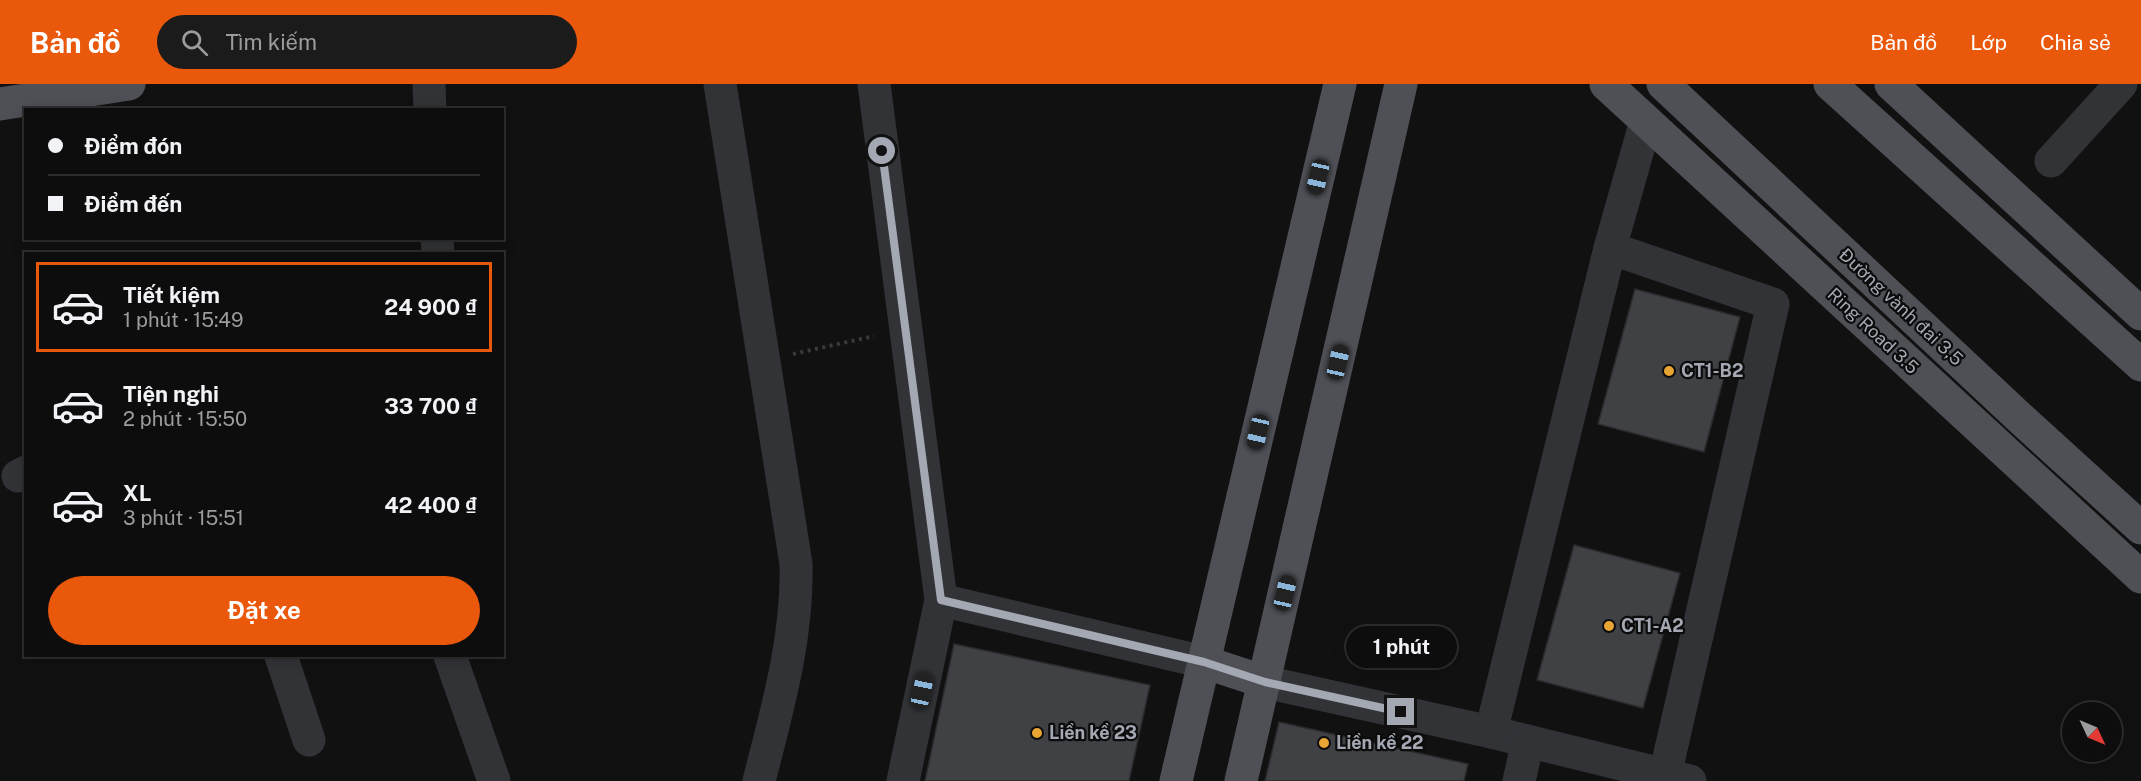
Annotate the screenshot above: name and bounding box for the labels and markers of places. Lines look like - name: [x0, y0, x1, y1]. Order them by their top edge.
- place label: CT1-B2: [1681, 360, 1743, 381]
- marker: CT1-B2: [1662, 364, 1676, 378]
- place label: CT1-A2: [1621, 615, 1684, 636]
- marker: CT1-A2: [1602, 619, 1616, 633]
- place label: Liền kề 23: [1049, 722, 1137, 743]
- marker: Liền kề 23: [1030, 726, 1044, 740]
- place label: Liền kề 22: [1336, 732, 1424, 753]
- marker: Liền kề 22: [1317, 736, 1331, 750]

